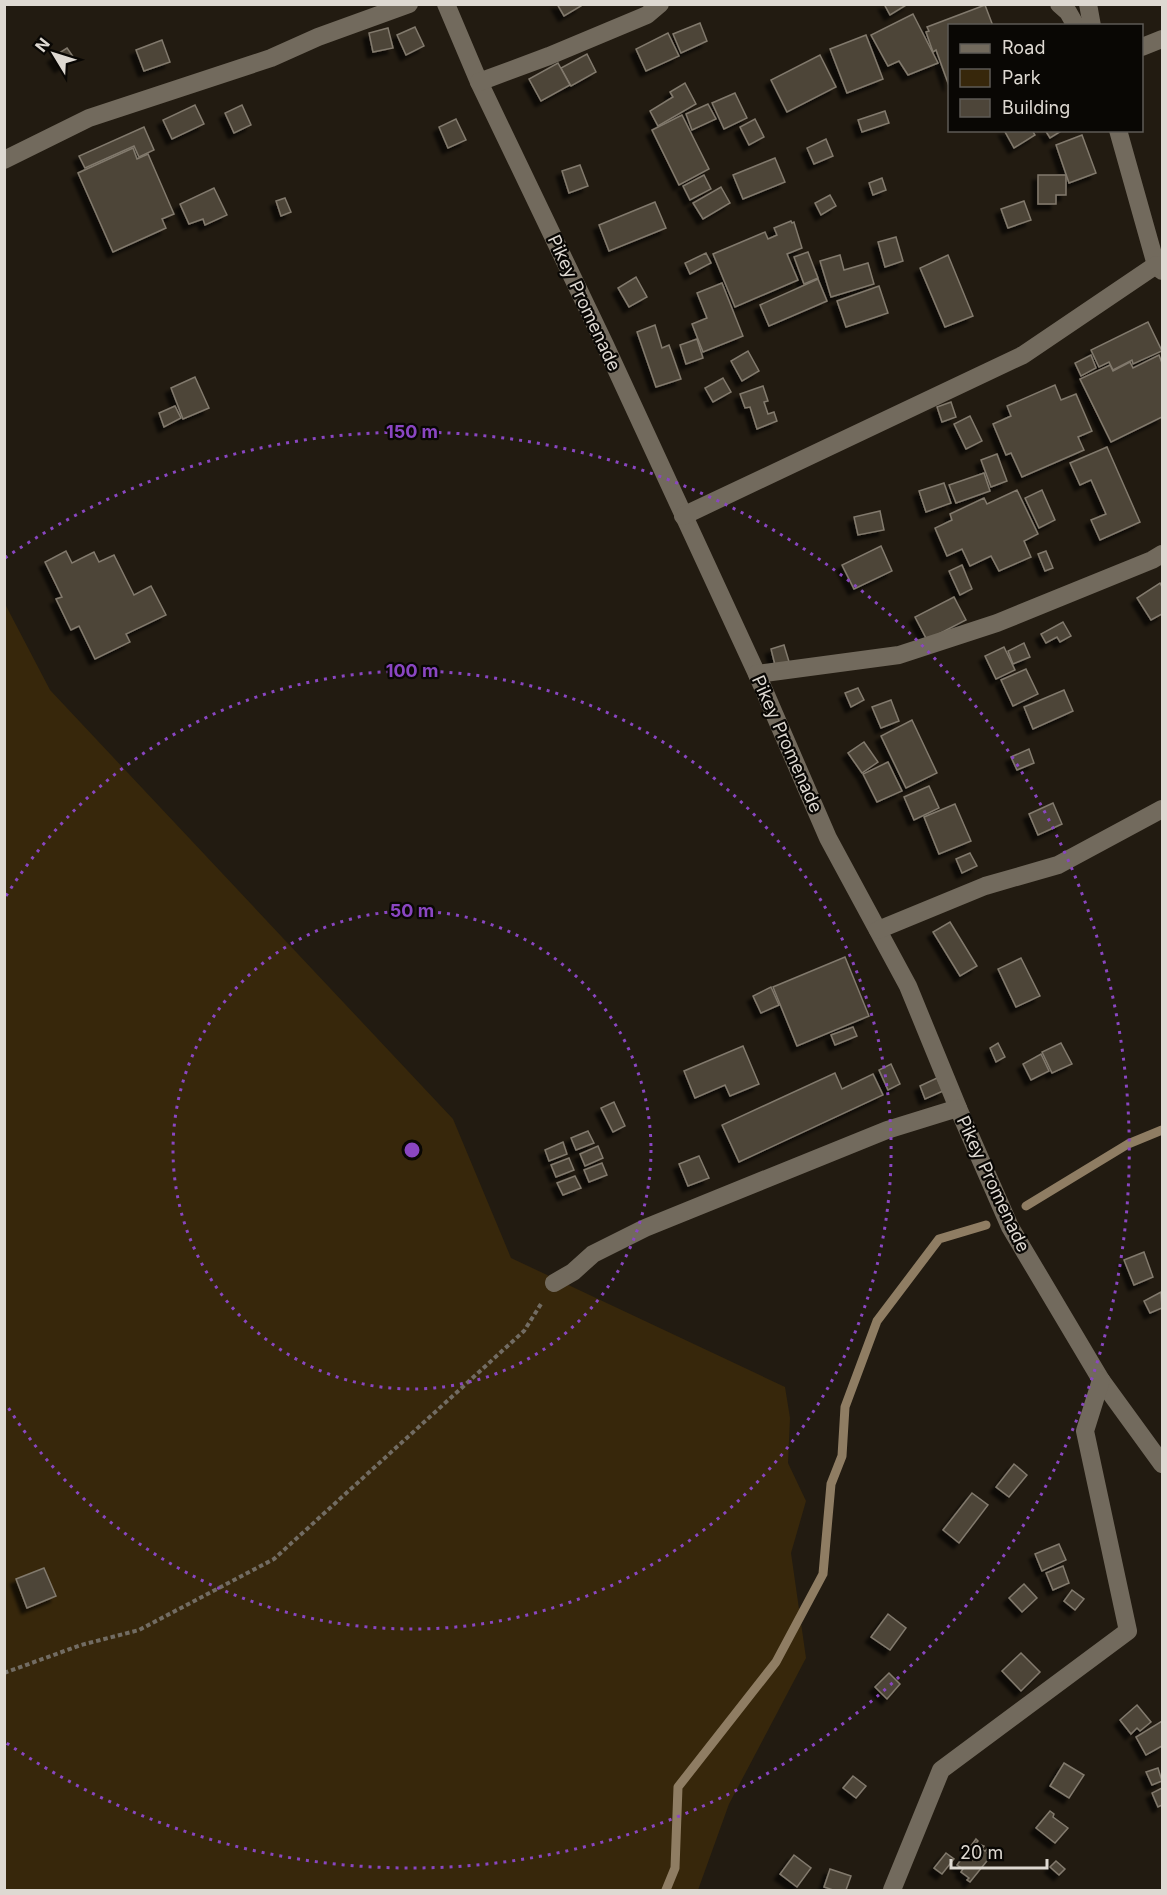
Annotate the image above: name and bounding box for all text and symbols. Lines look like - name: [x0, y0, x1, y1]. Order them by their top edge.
- north arrow: [24, 24, 84, 84]
- legend: [948, 24, 1143, 132]
- text: N: [31, 34, 54, 56]
- text: Road: [1002, 37, 1045, 58]
- text: Park: [1002, 67, 1041, 88]
- text: Building: [1002, 97, 1070, 118]
- street label: Pikey Promenade: [544, 231, 625, 374]
- text: 150 m: [386, 421, 438, 442]
- text: 100 m: [386, 660, 438, 681]
- street label: Pikey Promenade: [748, 672, 827, 816]
- text: 50 m: [390, 900, 434, 921]
- street label: Pikey Promenade: [953, 1112, 1034, 1255]
- centre of rings: [402, 1140, 422, 1160]
- scale bar: [951, 1832, 1047, 1870]
- text: 20 m: [960, 1842, 1003, 1863]

